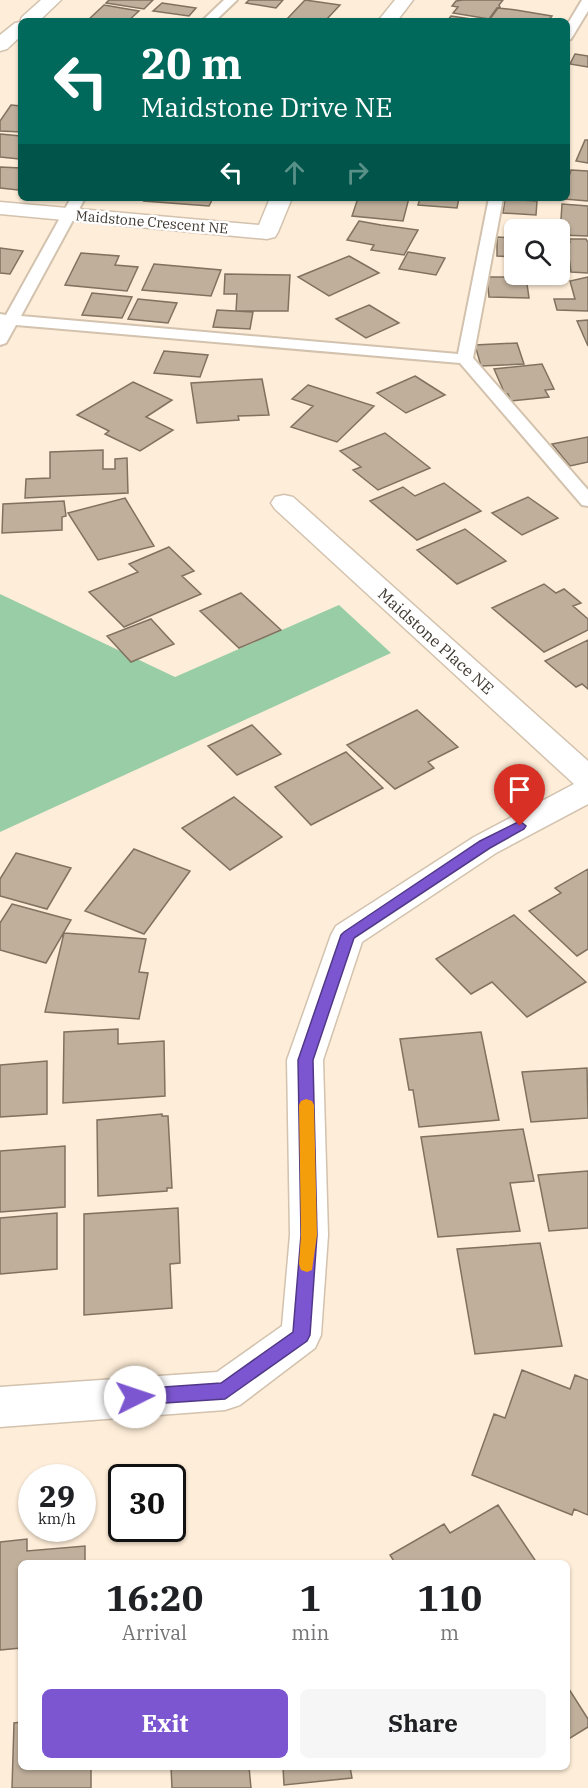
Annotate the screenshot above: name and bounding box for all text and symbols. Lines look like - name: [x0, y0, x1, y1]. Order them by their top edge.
- text: 20 m: [141, 36, 242, 91]
- icon: left: [42, 42, 120, 120]
- text: Maidstone Drive NE: [141, 89, 393, 124]
- icon: left: [215, 156, 248, 189]
- icon: ahead: [278, 156, 311, 189]
- icon: right: [341, 156, 374, 189]
- street label: Maidstone Crescent NE: [75, 206, 229, 238]
- map controls: [504, 219, 570, 285]
- button: search: [504, 219, 570, 285]
- street label: Maidstone Place NE: [374, 584, 498, 698]
- pin: [494, 764, 545, 826]
- icon: arrive: [503, 773, 536, 806]
- position arrow: [103, 1365, 167, 1429]
- speed limit sign: 30: [108, 1464, 186, 1542]
- text: 29: [39, 1476, 75, 1515]
- text: km/h: [38, 1509, 76, 1528]
- text: 16:20: [106, 1574, 203, 1621]
- text: 1: [299, 1574, 321, 1621]
- text: 110: [417, 1574, 482, 1621]
- text: Arrival: [122, 1619, 187, 1646]
- text: min: [291, 1619, 329, 1646]
- text: m: [440, 1619, 459, 1646]
- button: Exit: [42, 1689, 288, 1758]
- button: Share: [300, 1689, 546, 1758]

